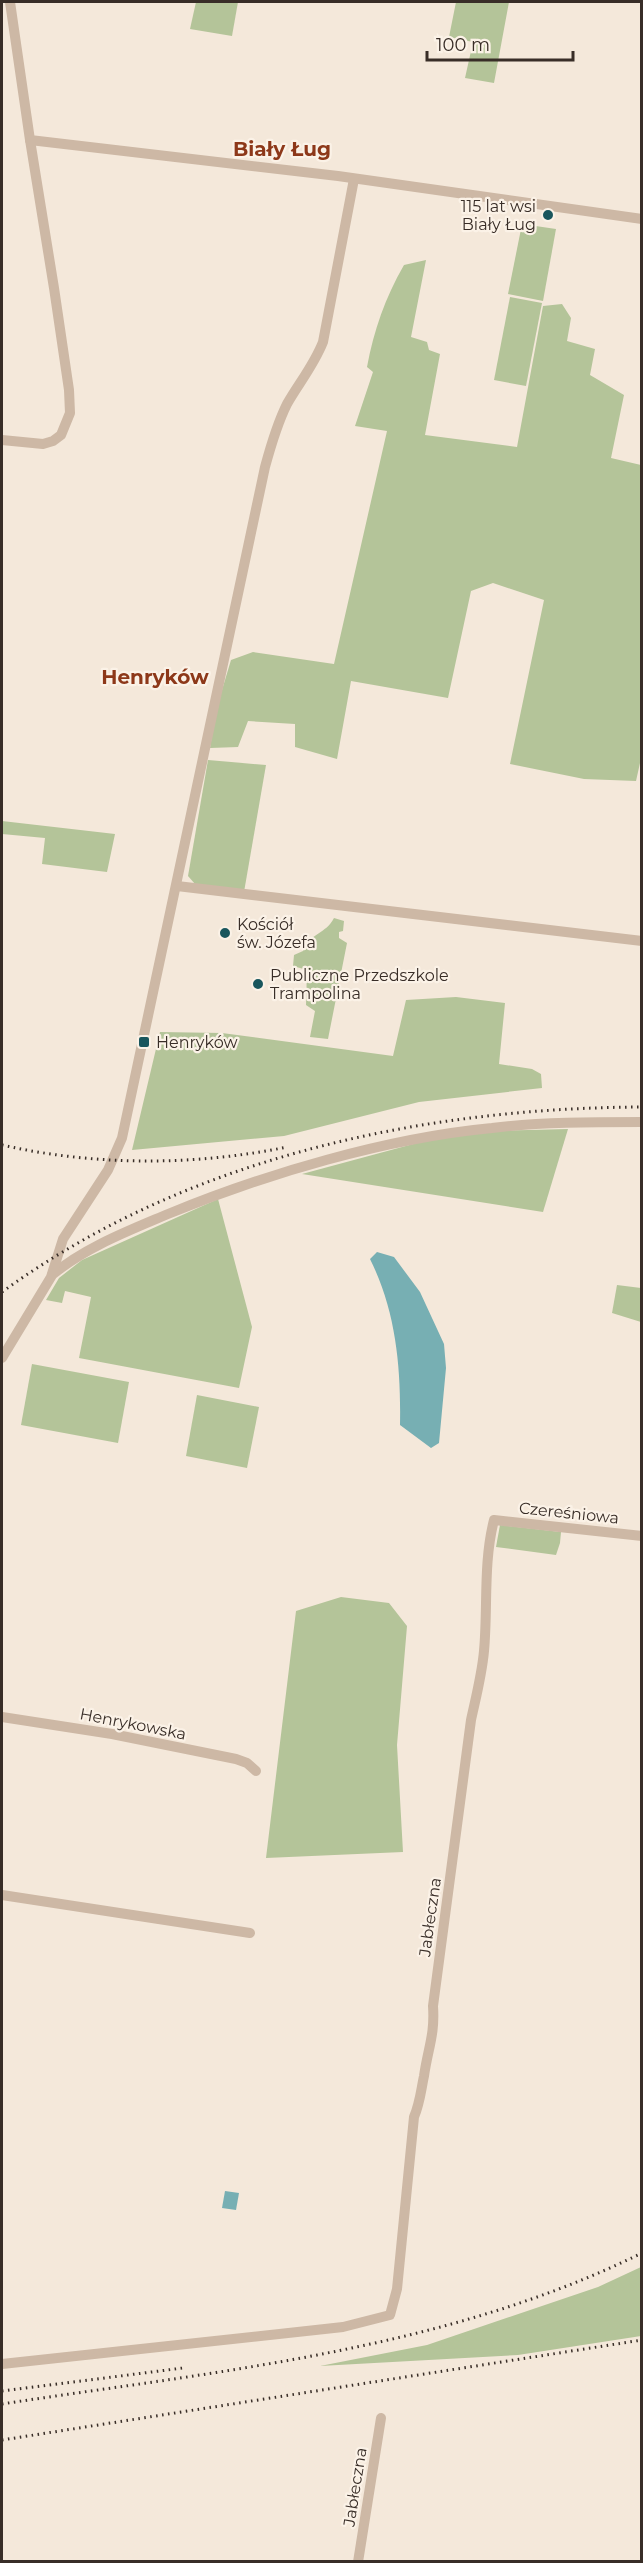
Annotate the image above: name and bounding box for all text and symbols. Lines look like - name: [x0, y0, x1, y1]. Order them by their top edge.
- scale bar: [427, 24, 572, 62]
- text: 100 m: [436, 34, 490, 56]
- district label: Biały Ług: [233, 137, 331, 161]
- place label: 115 lat wsi Biały Ług: [461, 197, 536, 234]
- marker: 115 lat wsi Biały Ług: [541, 208, 555, 222]
- district label: Henryków: [101, 665, 209, 689]
- place label: Kościół św. Józefa: [237, 915, 316, 952]
- marker: Kościół św. Józefa: [218, 926, 232, 940]
- place label: Publiczne Przedszkole Trampolina: [270, 966, 449, 1003]
- marker: Publiczne Przedszkole Trampolina: [251, 977, 265, 991]
- place label: Henryków: [156, 1033, 238, 1052]
- marker: Henryków: [137, 1035, 151, 1049]
- street label: Czereśniowa: [518, 1498, 620, 1528]
- street label: Henrykowska: [78, 1704, 188, 1744]
- street label: Jabłeczna: [415, 1876, 445, 1959]
- street label: Jabłeczna: [339, 2446, 371, 2529]

